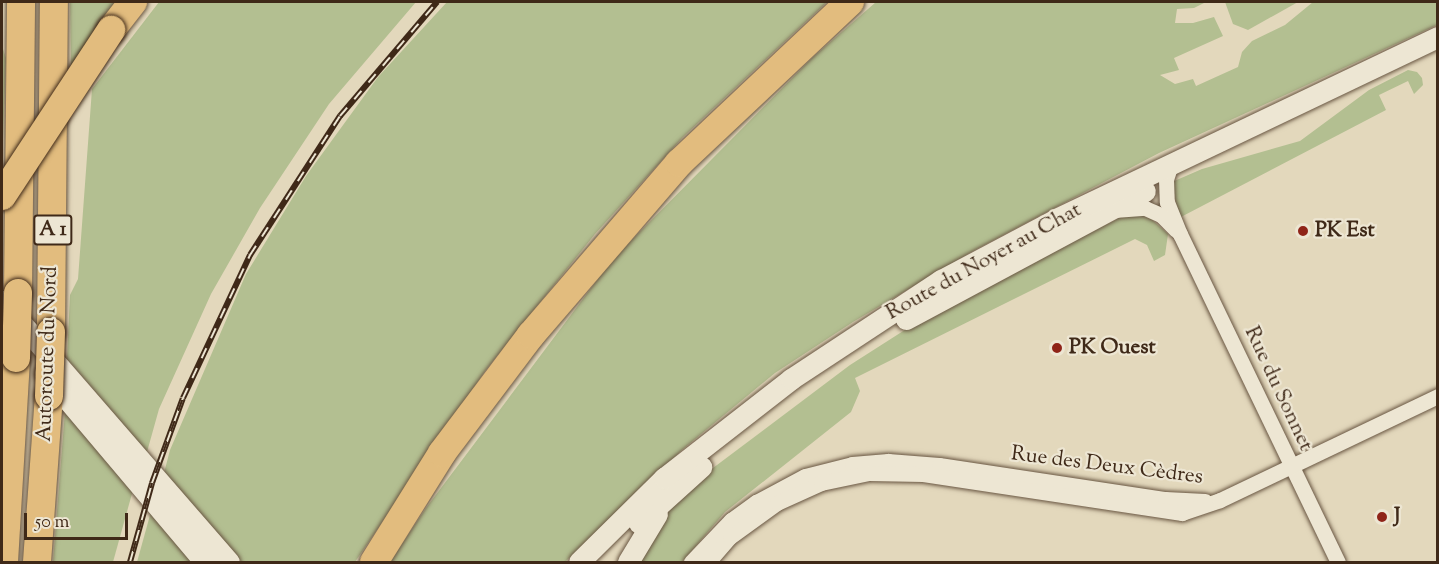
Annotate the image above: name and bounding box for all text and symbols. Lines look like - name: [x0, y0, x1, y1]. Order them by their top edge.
- street label: Route du Noyer au Chat: [882, 198, 1086, 326]
- road number: A 1: [32, 213, 74, 247]
- place label: PK Est: [1315, 218, 1375, 244]
- marker: PK Est: [1296, 224, 1310, 238]
- street label: Autoroute du Nord: [32, 266, 64, 442]
- street label: Rue du Sonnet: [1238, 323, 1318, 455]
- place label: PK Ouest: [1069, 335, 1156, 361]
- marker: PK Ouest: [1050, 341, 1064, 355]
- street label: Rue des Deux Cèdres: [1010, 442, 1204, 490]
- scale bar: [27, 501, 130, 539]
- place label: J: [1394, 504, 1400, 530]
- text: 50 m: [35, 510, 69, 536]
- marker: J: [1375, 510, 1389, 524]

